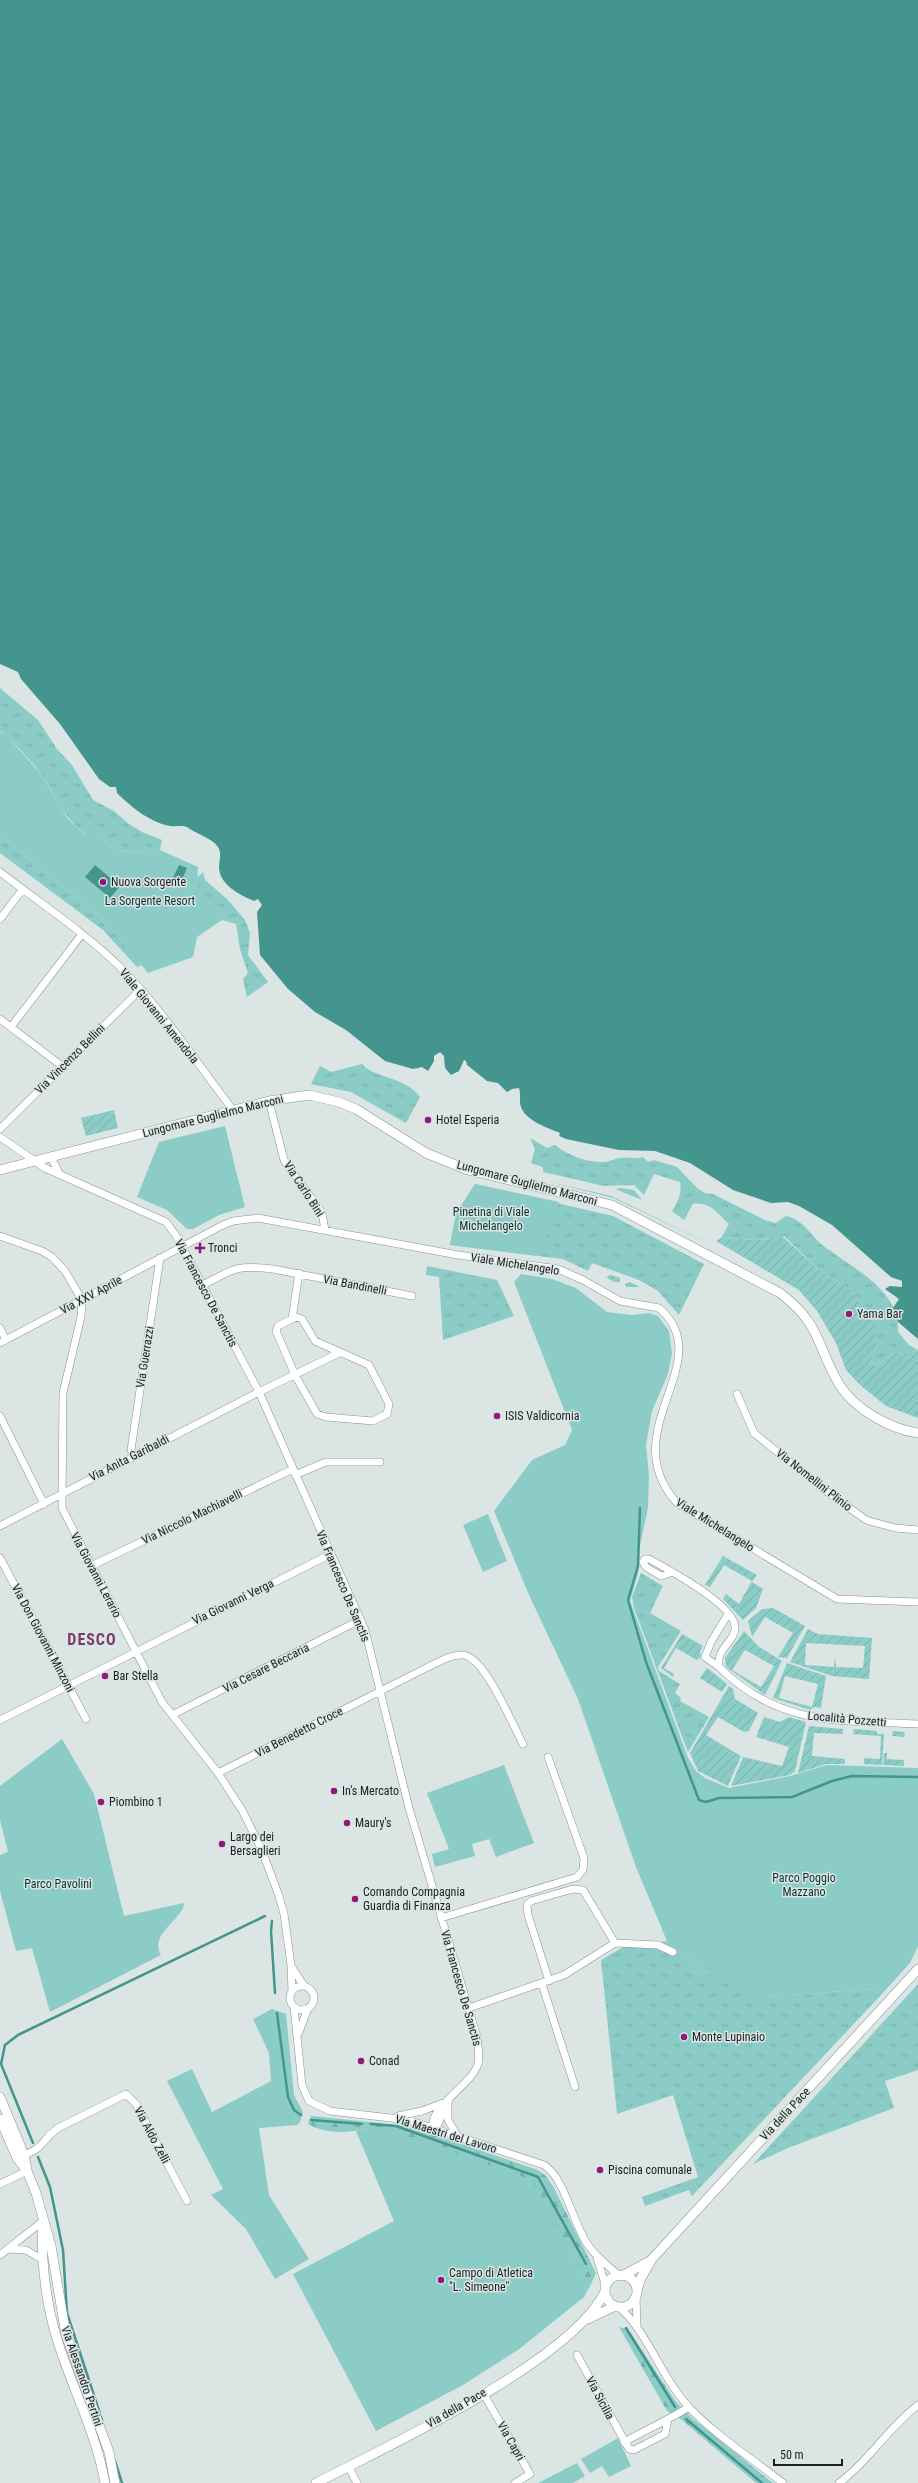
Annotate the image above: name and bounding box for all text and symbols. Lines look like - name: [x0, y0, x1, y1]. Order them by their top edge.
- place label: Nuova Sorgente: [111, 875, 186, 889]
- marker: Nuova Sorgente: [98, 877, 108, 887]
- park label: La Sorgente Resort: [105, 894, 196, 908]
- street label: Viale Giovanni Amendola: [116, 966, 202, 1066]
- street label: Via Vincenzo Bellini: [32, 1021, 108, 1097]
- street label: Lungomare Guglielmo Marconi: [141, 1092, 285, 1140]
- place label: Hotel Esperia: [436, 1113, 500, 1127]
- marker: Hotel Esperia: [423, 1115, 433, 1125]
- street label: Lungomare Guglielmo Marconi: [455, 1158, 599, 1208]
- street label: Via Carlo Bini: [281, 1159, 327, 1219]
- park label: Pinetina di Viale Michelangelo: [453, 1205, 530, 1233]
- street label: Via Francesco De Sanctis: [172, 1237, 240, 1349]
- place label: Tronci: [208, 1241, 237, 1255]
- marker: Tronci: [195, 1243, 205, 1253]
- street label: Viale Michelangelo: [470, 1250, 560, 1278]
- street label: Via Bandinelli: [322, 1272, 388, 1298]
- street label: Via XXV Aprile: [58, 1273, 125, 1317]
- place label: Yama Bar: [857, 1307, 902, 1321]
- marker: Yama Bar: [844, 1309, 854, 1319]
- street label: Via Guerrazzi: [133, 1325, 157, 1389]
- place label: ISIS Valdicornia: [505, 1409, 580, 1423]
- marker: ISIS Valdicornia: [492, 1411, 502, 1421]
- street label: Via Anita Garibaldi: [87, 1432, 171, 1484]
- street label: Via Nomellini Plinio: [773, 1446, 855, 1514]
- street label: Via Niccolo Machiavelli: [139, 1487, 245, 1547]
- street label: Viale Michelangelo: [673, 1495, 757, 1555]
- street label: Via Francesco De Sanctis: [313, 1528, 373, 1644]
- street label: Via Giovanni Lerario: [68, 1530, 124, 1620]
- street label: Via Giovanni Verga: [190, 1576, 276, 1628]
- street label: Via Don Giovanni Minzoni: [9, 1582, 77, 1694]
- district label: DESCO: [67, 1630, 117, 1649]
- street label: Via Cesare Beccaria: [221, 1640, 312, 1696]
- place label: Bar Stella: [113, 1669, 159, 1683]
- marker: Bar Stella: [100, 1671, 110, 1681]
- street label: Via Benedetto Croce: [253, 1704, 345, 1760]
- street label: Località Pozzetti: [807, 1709, 887, 1729]
- place label: In's Mercato: [342, 1784, 399, 1798]
- marker: In's Mercato: [329, 1786, 339, 1796]
- place label: Piombino 1: [109, 1795, 163, 1809]
- marker: Piombino 1: [96, 1797, 106, 1807]
- place label: Maury's: [355, 1816, 392, 1830]
- marker: Maury's: [342, 1818, 352, 1828]
- place label: Largo dei Bersaglieri: [230, 1830, 281, 1858]
- marker: Largo dei Bersaglieri: [217, 1839, 227, 1849]
- park label: Parco Poggio Mazzano: [772, 1871, 836, 1899]
- park label: Parco Pavolini: [24, 1877, 92, 1891]
- place label: Comando Compagnia Guardia di Finanza: [363, 1885, 465, 1913]
- marker: Comando Compagnia Guardia di Finanza: [350, 1894, 360, 1904]
- street label: Via Francesco De Sanctis: [438, 1928, 484, 2048]
- place label: Monte Lupinaio: [692, 2030, 765, 2044]
- marker: Monte Lupinaio: [679, 2032, 689, 2042]
- place label: Conad: [369, 2054, 399, 2068]
- marker: Conad: [356, 2056, 366, 2066]
- street label: Via della Pace: [757, 2084, 813, 2143]
- street label: Via Aldo Zelli: [131, 2104, 173, 2166]
- street label: Via Maestri del Lavoro: [393, 2112, 499, 2156]
- place label: Piscina comunale: [608, 2163, 692, 2177]
- marker: Piscina comunale: [595, 2165, 605, 2175]
- place label: Campo di Atletica "L. Simeone": [449, 2266, 533, 2294]
- marker: Campo di Atletica "L. Simeone": [436, 2275, 446, 2285]
- street label: Via Alessandro Pertini: [58, 2324, 106, 2428]
- street label: Via Sicilia: [583, 2374, 617, 2422]
- street label: Via della Pace: [423, 2385, 489, 2431]
- street label: Via Capri: [494, 2419, 528, 2463]
- scale bar: [774, 2441, 842, 2467]
- text: 50 m: [780, 2448, 804, 2462]

